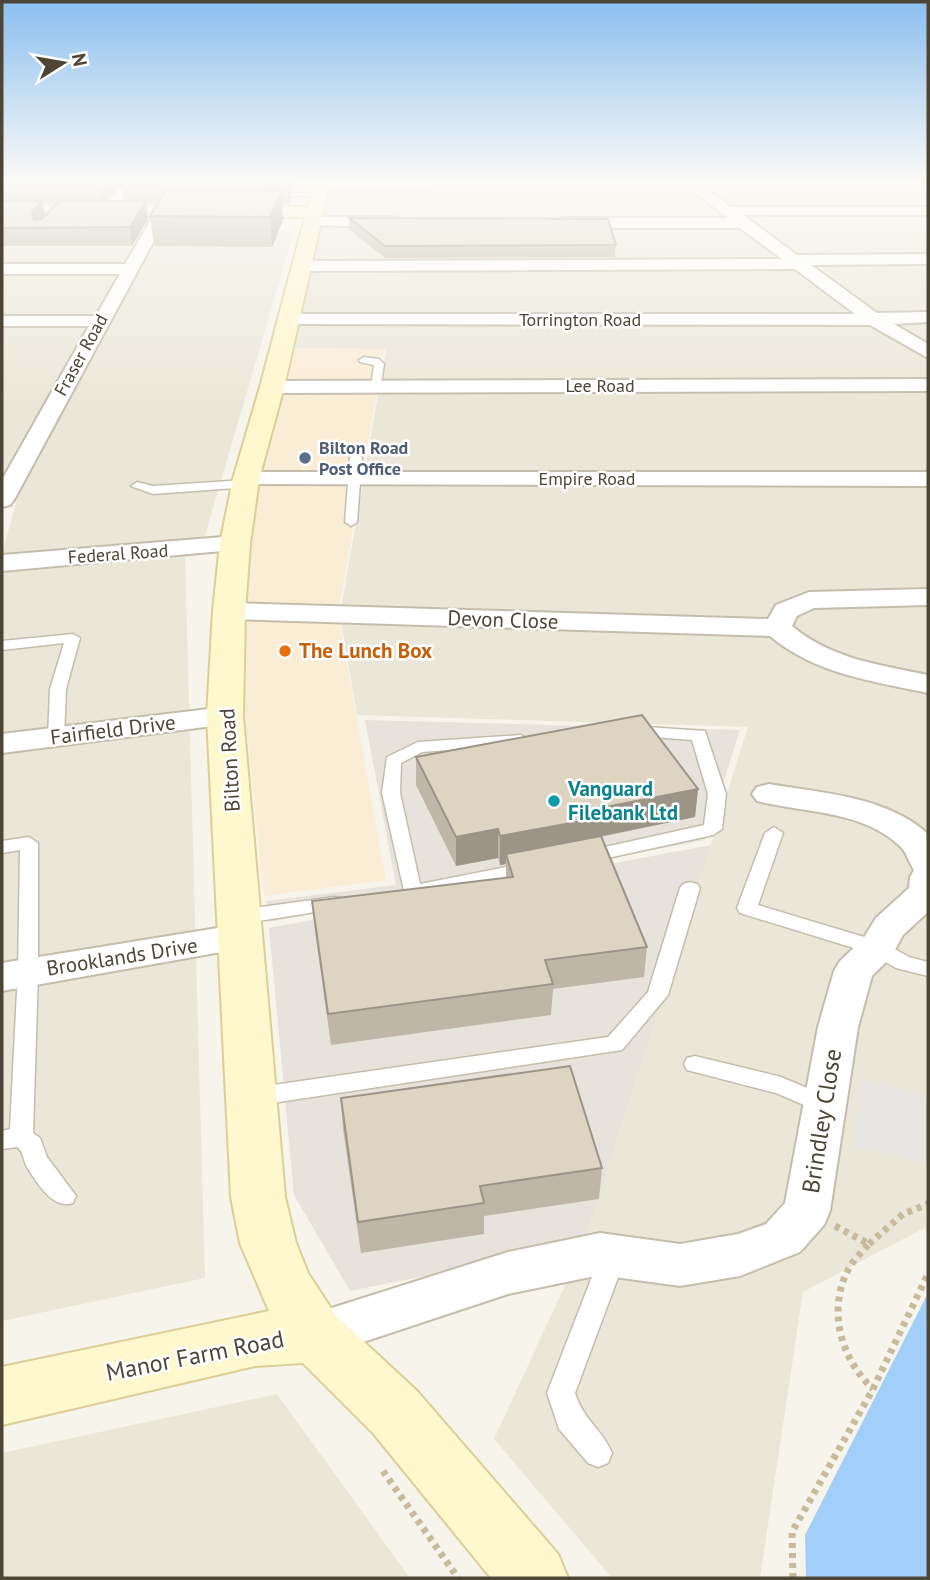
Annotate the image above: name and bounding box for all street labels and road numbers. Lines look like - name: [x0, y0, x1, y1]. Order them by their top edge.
- street label: Torrington Road: [519, 308, 641, 331]
- street label: Fraser Road: [49, 310, 112, 400]
- street label: Lee Road: [565, 374, 635, 397]
- street label: Empire Road: [538, 467, 636, 490]
- street label: Federal Road: [67, 539, 169, 568]
- street label: Devon Close: [447, 604, 559, 635]
- street label: Fairfield Drive: [49, 708, 177, 751]
- street label: Bilton Road: [213, 708, 246, 813]
- street label: Brooklands Drive: [44, 931, 200, 982]
- street label: Brindley Close: [795, 1046, 848, 1195]
- street label: Manor Farm Road: [103, 1323, 287, 1388]

